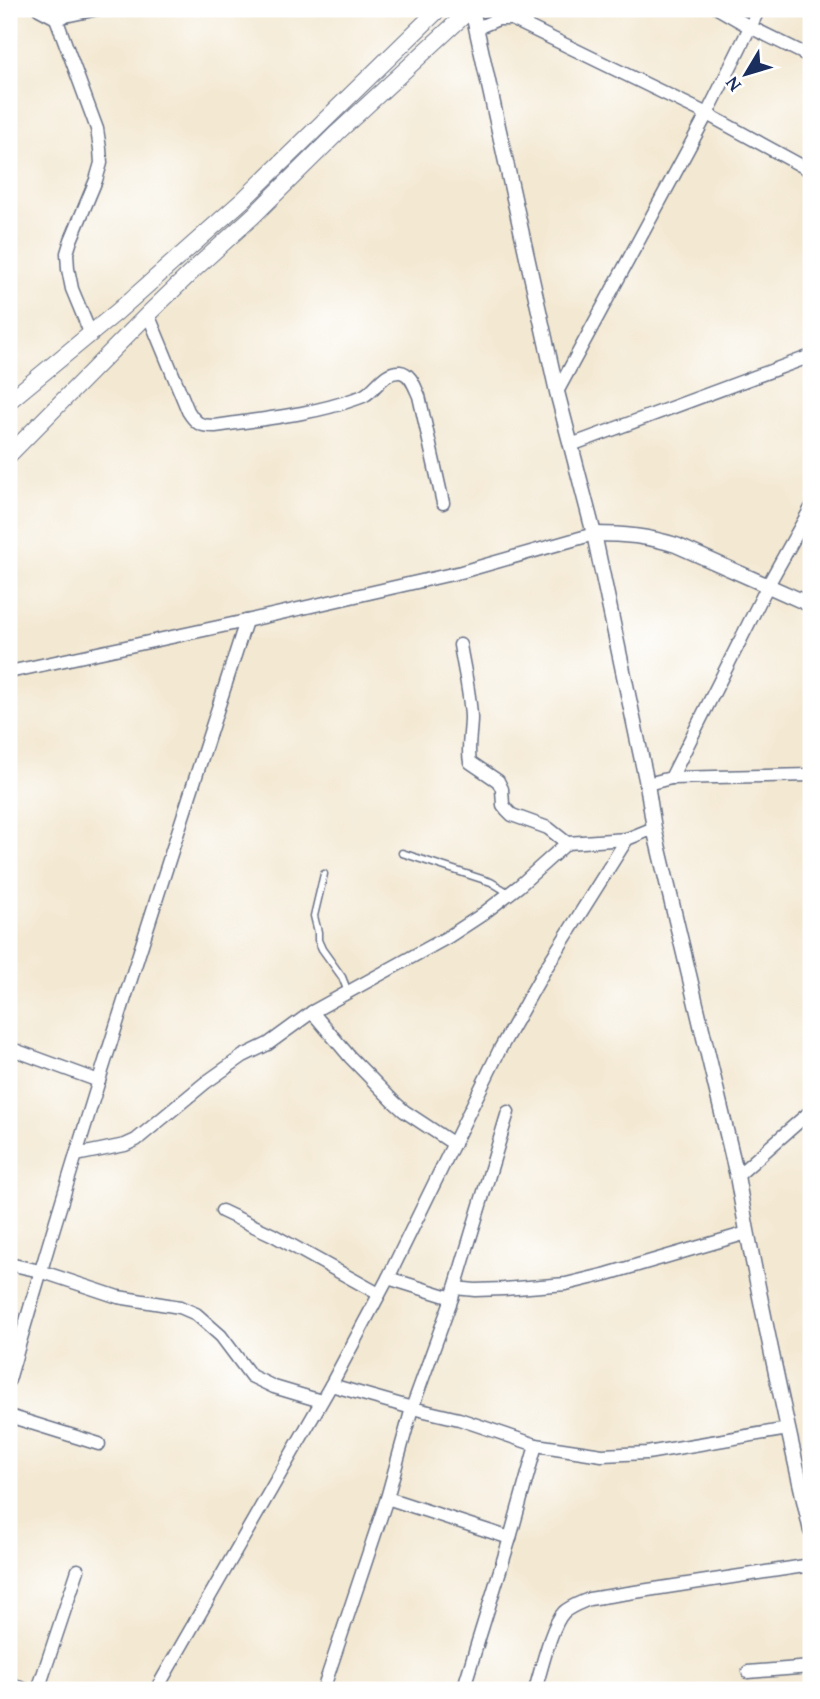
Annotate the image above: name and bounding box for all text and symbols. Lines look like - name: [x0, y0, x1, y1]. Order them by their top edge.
- north arrow: [712, 38, 782, 108]
- text: N: [717, 71, 748, 98]

